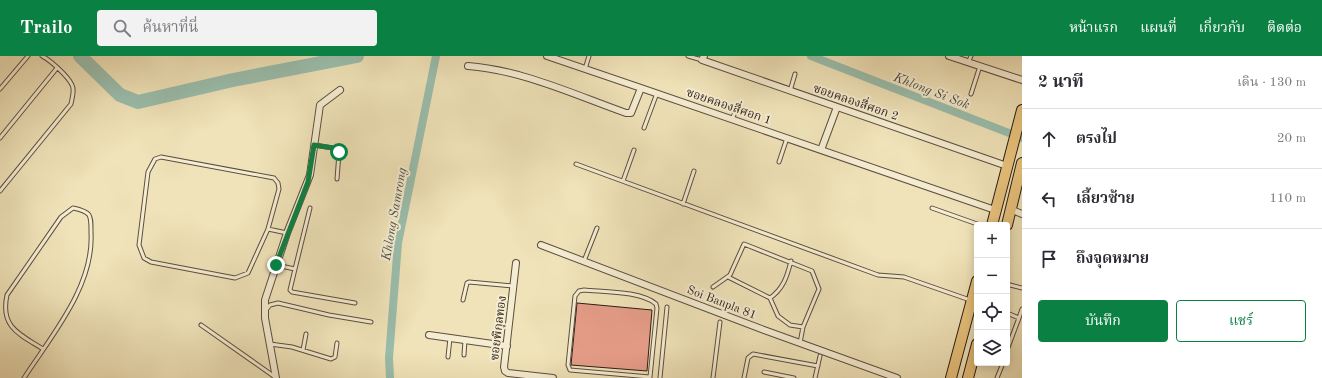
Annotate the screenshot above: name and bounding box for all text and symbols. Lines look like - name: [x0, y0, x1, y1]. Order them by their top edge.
- search box: [97, 10, 377, 46]
- icon: search: [111, 17, 133, 39]
- text: Trailo: [20, 19, 73, 38]
- text: ค้นหาที่นี่: [143, 21, 198, 36]
- text: หน้าแรก: [1069, 21, 1118, 35]
- text: แผนที่: [1140, 21, 1177, 35]
- text: เกี่ยวกับ: [1199, 21, 1245, 35]
- text: ติดต่อ: [1267, 21, 1302, 35]
- water label: Khlong Si Sok: [891, 71, 971, 112]
- text: 2 นาที: [1038, 74, 1084, 91]
- text: เดิน · 130 m: [1237, 76, 1306, 89]
- street label: ซอยคลองสี่ศอก 2: [812, 79, 901, 123]
- street label: ซอยคลองสี่ศอก 1: [685, 83, 774, 127]
- icon: ahead: [1038, 128, 1060, 150]
- text: ตรงไป: [1076, 132, 1117, 147]
- text: 20 m: [1277, 132, 1306, 145]
- route start: [330, 143, 348, 161]
- water label: Khlong Samrong: [380, 167, 409, 263]
- icon: left: [1038, 188, 1060, 210]
- text: เลี้ยวซ้าย: [1076, 192, 1135, 207]
- text: 110 m: [1269, 192, 1306, 205]
- map controls: [974, 222, 1010, 366]
- button: +: [974, 222, 1010, 258]
- icon: arrive: [1038, 248, 1060, 270]
- text: ถึงจุดหมาย: [1076, 252, 1149, 267]
- route end: [267, 256, 285, 274]
- button: −: [974, 258, 1010, 294]
- street label: Soi Banpla 81: [685, 284, 758, 322]
- button: locate: [974, 294, 1010, 330]
- street label: ซอยพิกุลทอง: [487, 295, 510, 361]
- button: บันทึก: [1038, 300, 1168, 342]
- button: แชร์: [1176, 300, 1306, 342]
- button: layers: [974, 330, 1010, 366]

